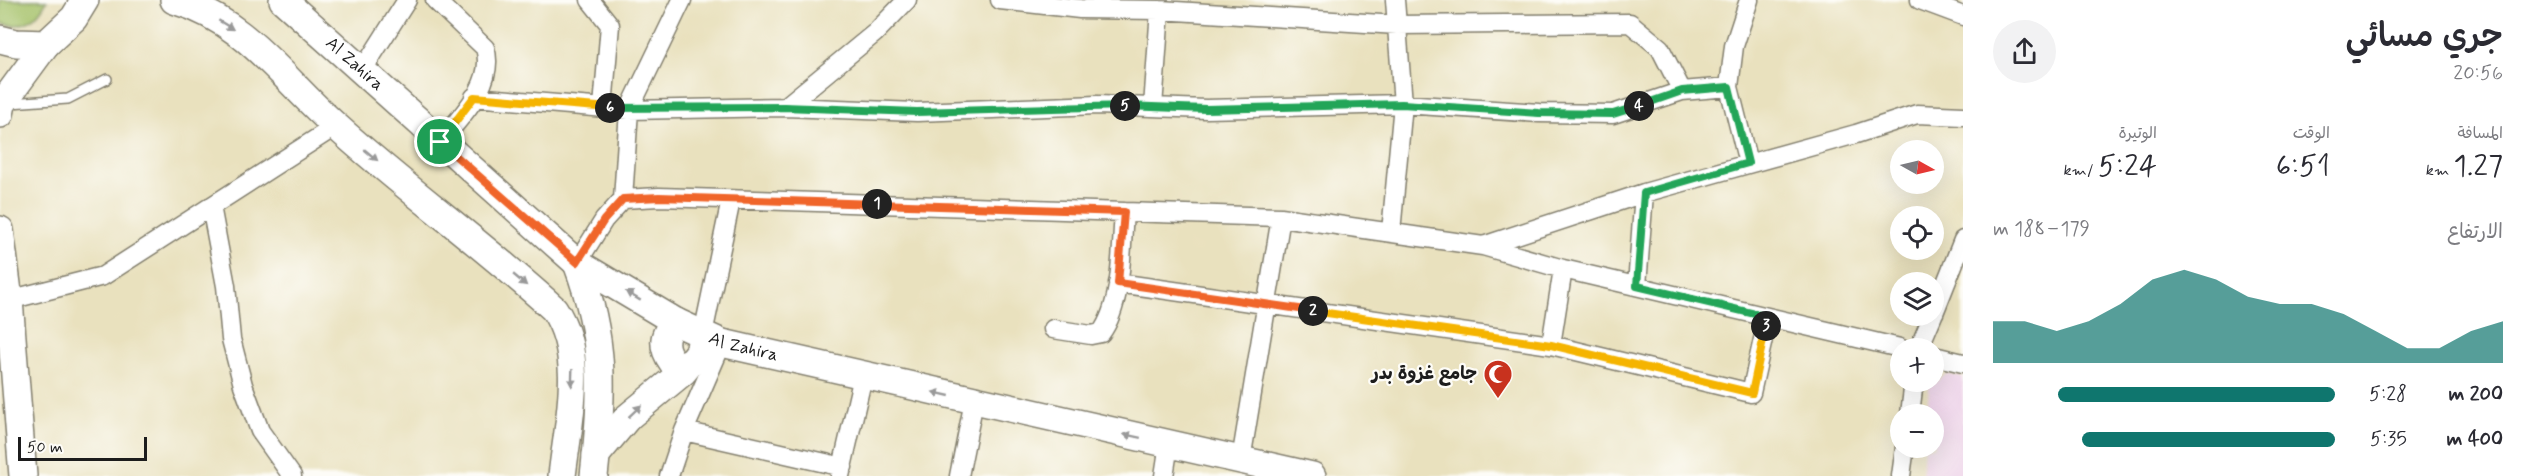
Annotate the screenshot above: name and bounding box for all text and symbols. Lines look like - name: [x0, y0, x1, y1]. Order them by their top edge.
- text: جري مسائي: [2345, 15, 2503, 59]
- one-way arrow: [218, 19, 234, 30]
- button: share: [1993, 20, 2056, 83]
- street label: Al Zahira: [320, 31, 389, 97]
- text: 20:56: [2453, 60, 2503, 87]
- pin: 5: [1110, 91, 1140, 121]
- pin: 4: [1624, 91, 1654, 121]
- pin: 6: [595, 93, 625, 123]
- text: 5: [1120, 95, 1130, 116]
- text: 4: [1634, 95, 1644, 116]
- text: 6: [606, 97, 614, 118]
- pin: [414, 116, 465, 167]
- text: الوتيرة: [2118, 123, 2157, 144]
- text: الوقت: [2293, 123, 2330, 144]
- text: المسافة: [2457, 123, 2503, 144]
- icon: arrive: [423, 125, 456, 158]
- north arrow: [1890, 140, 1944, 194]
- map controls: [1890, 140, 1944, 458]
- text: 5:24: [2098, 147, 2157, 186]
- text: 6:51: [2276, 147, 2330, 186]
- text: 1.27: [2454, 147, 2503, 186]
- one-way arrow: [363, 149, 378, 161]
- text: /km: [2063, 160, 2098, 181]
- text: km: [2426, 160, 2454, 181]
- pin: 1: [862, 189, 892, 219]
- text: 1: [873, 193, 881, 214]
- button: locate: [1890, 206, 1944, 260]
- text: 179–188 m: [1993, 216, 2090, 243]
- text: الارتفاع: [2447, 219, 2503, 246]
- button: layers: [1890, 272, 1944, 326]
- one-way arrow: [512, 273, 527, 286]
- one-way arrow: [625, 291, 641, 302]
- pin: 2: [1298, 296, 1328, 326]
- text: 2: [1309, 300, 1317, 321]
- pin: 3: [1751, 311, 1781, 341]
- text: 3: [1762, 315, 1770, 336]
- street label: Al Zahira: [705, 326, 780, 367]
- button: +: [1890, 338, 1944, 392]
- mosque icon: جامع غزوة بدر: [1482, 358, 1514, 400]
- place label: جامع غزوة بدر: [1370, 362, 1477, 386]
- one-way arrow: [567, 368, 576, 387]
- text: 5:28: [2369, 381, 2407, 408]
- text: 200 m: [2448, 381, 2503, 408]
- one-way arrow: [932, 388, 951, 398]
- one-way arrow: [627, 404, 642, 418]
- button: −: [1890, 404, 1944, 458]
- text: 5:35: [2370, 426, 2407, 453]
- text: 400 m: [2447, 426, 2503, 453]
- one-way arrow: [1122, 430, 1141, 440]
- scale bar: [18, 434, 147, 462]
- text: 50 m: [27, 437, 63, 458]

